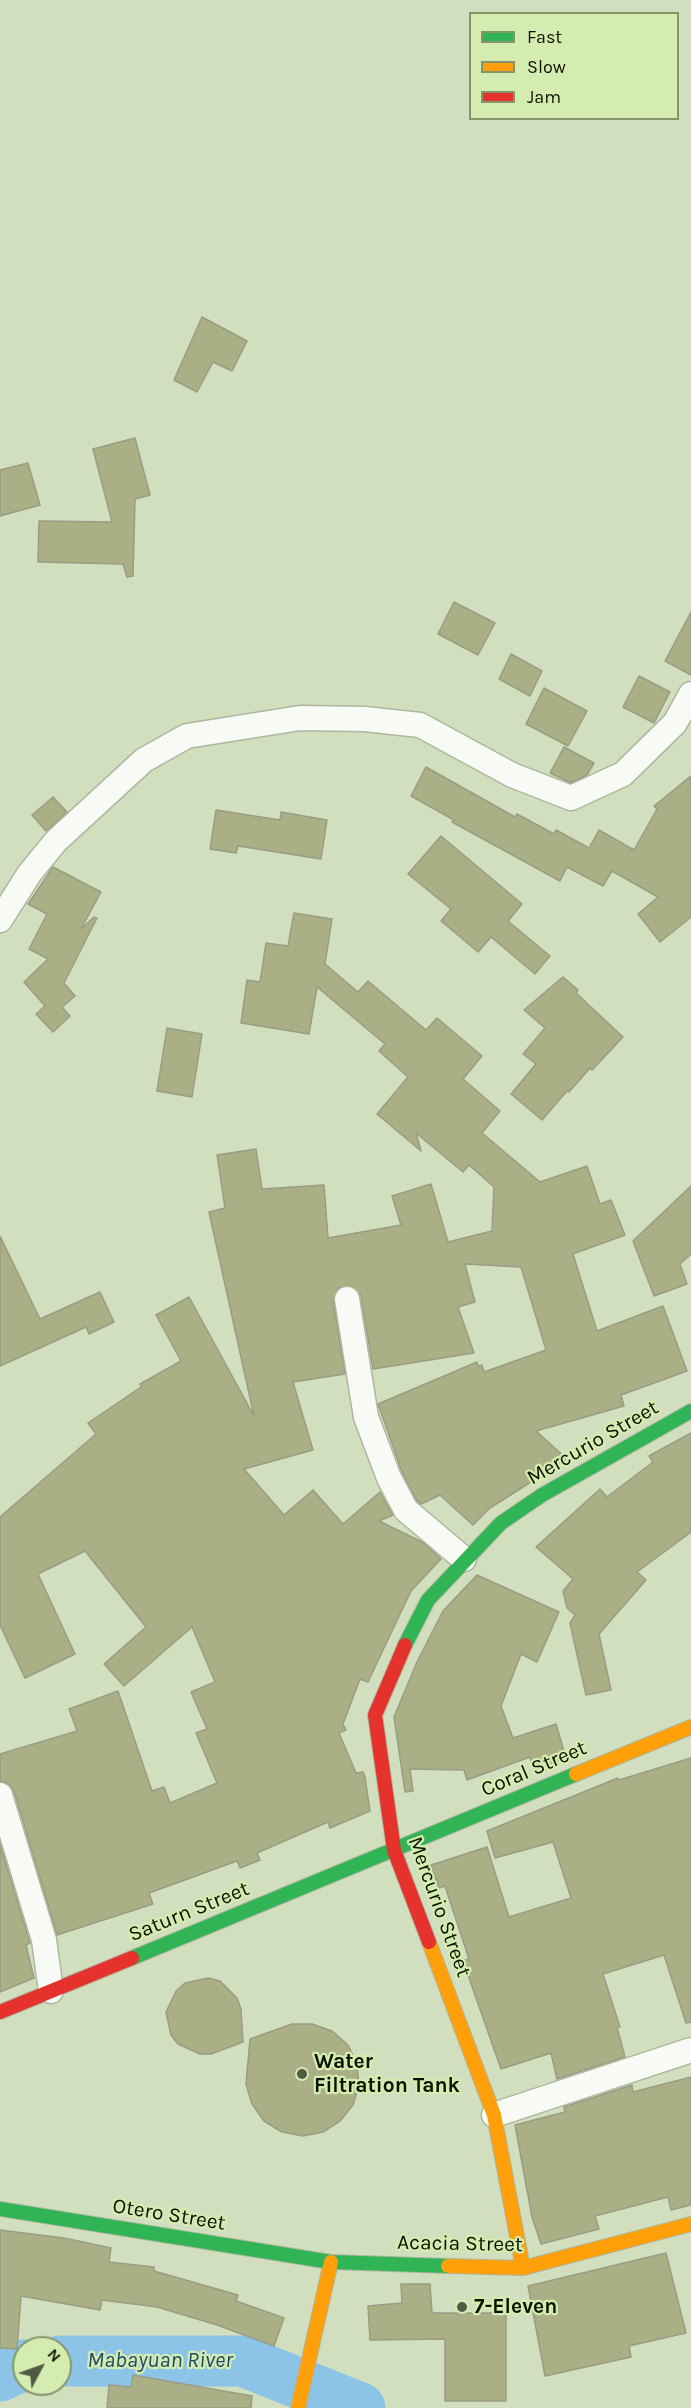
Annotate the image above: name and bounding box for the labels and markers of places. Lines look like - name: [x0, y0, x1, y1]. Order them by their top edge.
- place label: Water Filtration Tank: [314, 2049, 460, 2099]
- marker: Water Filtration Tank: [295, 2067, 309, 2081]
- place label: 7-Eleven: [474, 2294, 557, 2320]
- marker: 7-Eleven: [455, 2300, 469, 2314]

